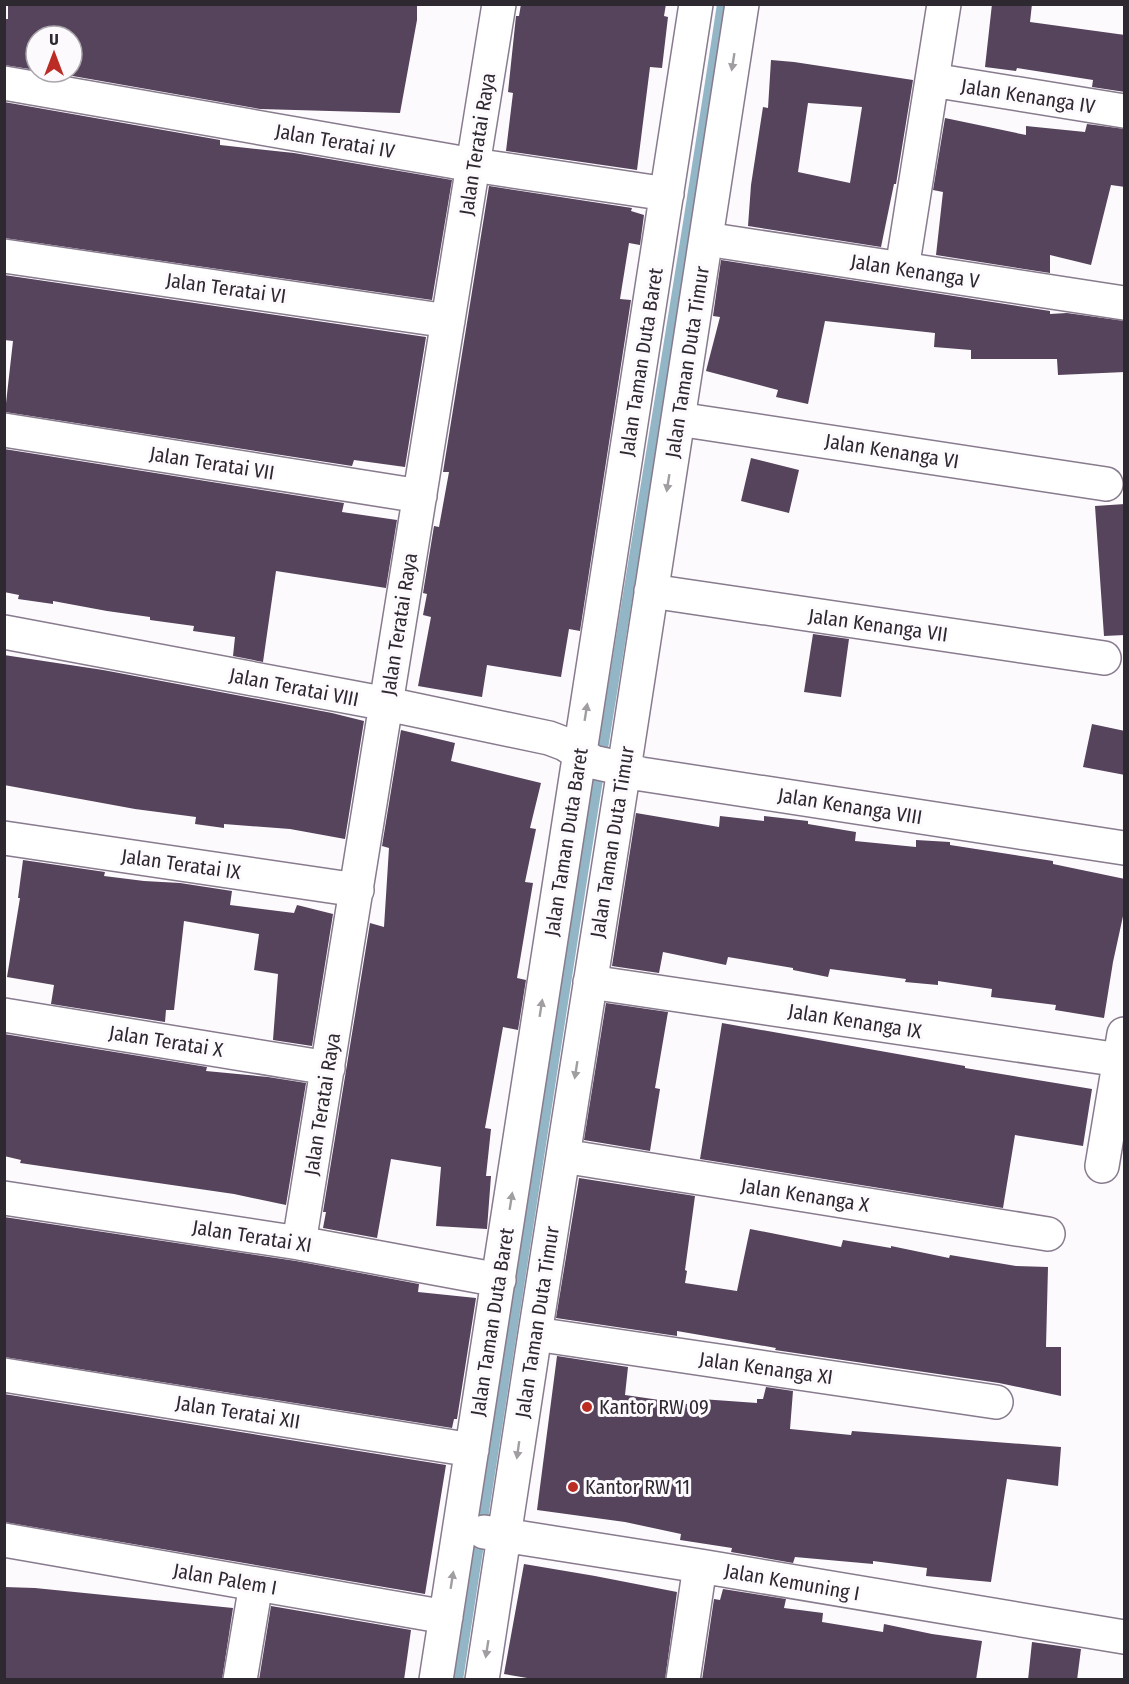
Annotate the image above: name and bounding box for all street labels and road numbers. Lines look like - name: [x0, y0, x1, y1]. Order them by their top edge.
- street label: Jalan Teratai Raya: [454, 71, 500, 217]
- street label: Jalan Kenanga IV: [959, 74, 1097, 119]
- street label: Jalan Teratai IV: [273, 119, 397, 163]
- street label: Jalan Kenanga V: [849, 249, 982, 293]
- street label: Jalan Taman Duta Timur: [660, 264, 714, 460]
- street label: Jalan Taman Duta Baret: [614, 266, 668, 458]
- street label: Jalan Teratai VI: [164, 268, 288, 308]
- street label: Jalan Kenanga VI: [823, 429, 961, 473]
- street label: Jalan Teratai VII: [148, 441, 276, 485]
- street label: Jalan Teratai Raya: [376, 551, 422, 697]
- street label: Jalan Kenanga VII: [807, 603, 949, 647]
- street label: Jalan Teratai VIII: [227, 663, 361, 711]
- street label: Jalan Taman Duta Timur: [585, 744, 639, 940]
- street label: Jalan Taman Duta Baret: [539, 746, 593, 938]
- street label: Jalan Kenanga VIII: [776, 783, 924, 829]
- street label: Jalan Teratai IX: [120, 844, 243, 884]
- street label: Jalan Kenanga IX: [787, 999, 924, 1043]
- street label: Jalan Teratai X: [107, 1020, 225, 1062]
- street label: Jalan Teratai Raya: [299, 1031, 345, 1177]
- street label: Jalan Kenanga X: [739, 1173, 871, 1217]
- street label: Jalan Teratai XI: [191, 1215, 313, 1257]
- street label: Jalan Taman Duta Timur: [510, 1224, 564, 1420]
- street label: Jalan Taman Duta Baret: [465, 1226, 519, 1418]
- street label: Jalan Kenanga XI: [698, 1347, 834, 1389]
- street label: Jalan Teratai XII: [174, 1390, 302, 1434]
- street label: Jalan Palem I: [171, 1558, 279, 1600]
- street label: Jalan Kemuning I: [723, 1558, 861, 1606]

